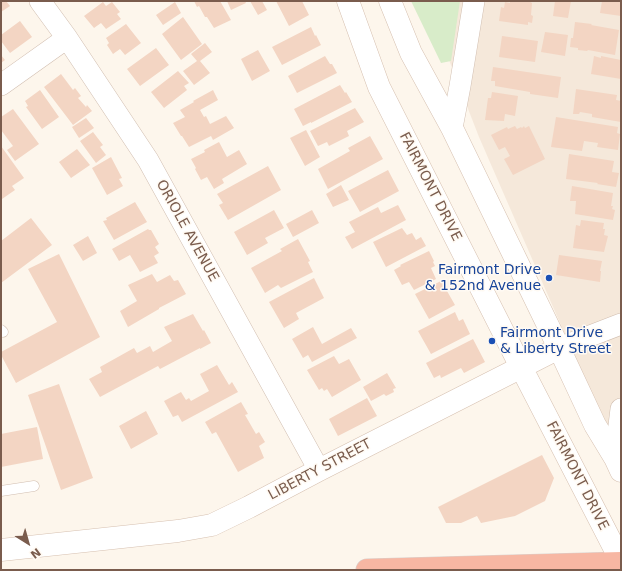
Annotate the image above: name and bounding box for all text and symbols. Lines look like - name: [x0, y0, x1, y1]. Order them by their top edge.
- street label: FAIRMONT DRIVE: [395, 130, 465, 244]
- street label: ORIOLE AVENUE: [152, 177, 222, 285]
- place label: Fairmont Drive & 152nd Avenue: [425, 262, 541, 294]
- marker: Fairmont Drive & 152nd Avenue: [544, 273, 554, 283]
- place label: Fairmont Drive & Liberty Street: [500, 325, 611, 358]
- marker: Fairmont Drive & Liberty Street: [487, 336, 497, 346]
- street label: FAIRMONT DRIVE: [542, 419, 612, 533]
- street label: LIBERTY STREET: [266, 436, 374, 504]
- north arrow: [8, 523, 48, 563]
- text: N: [28, 545, 43, 561]

